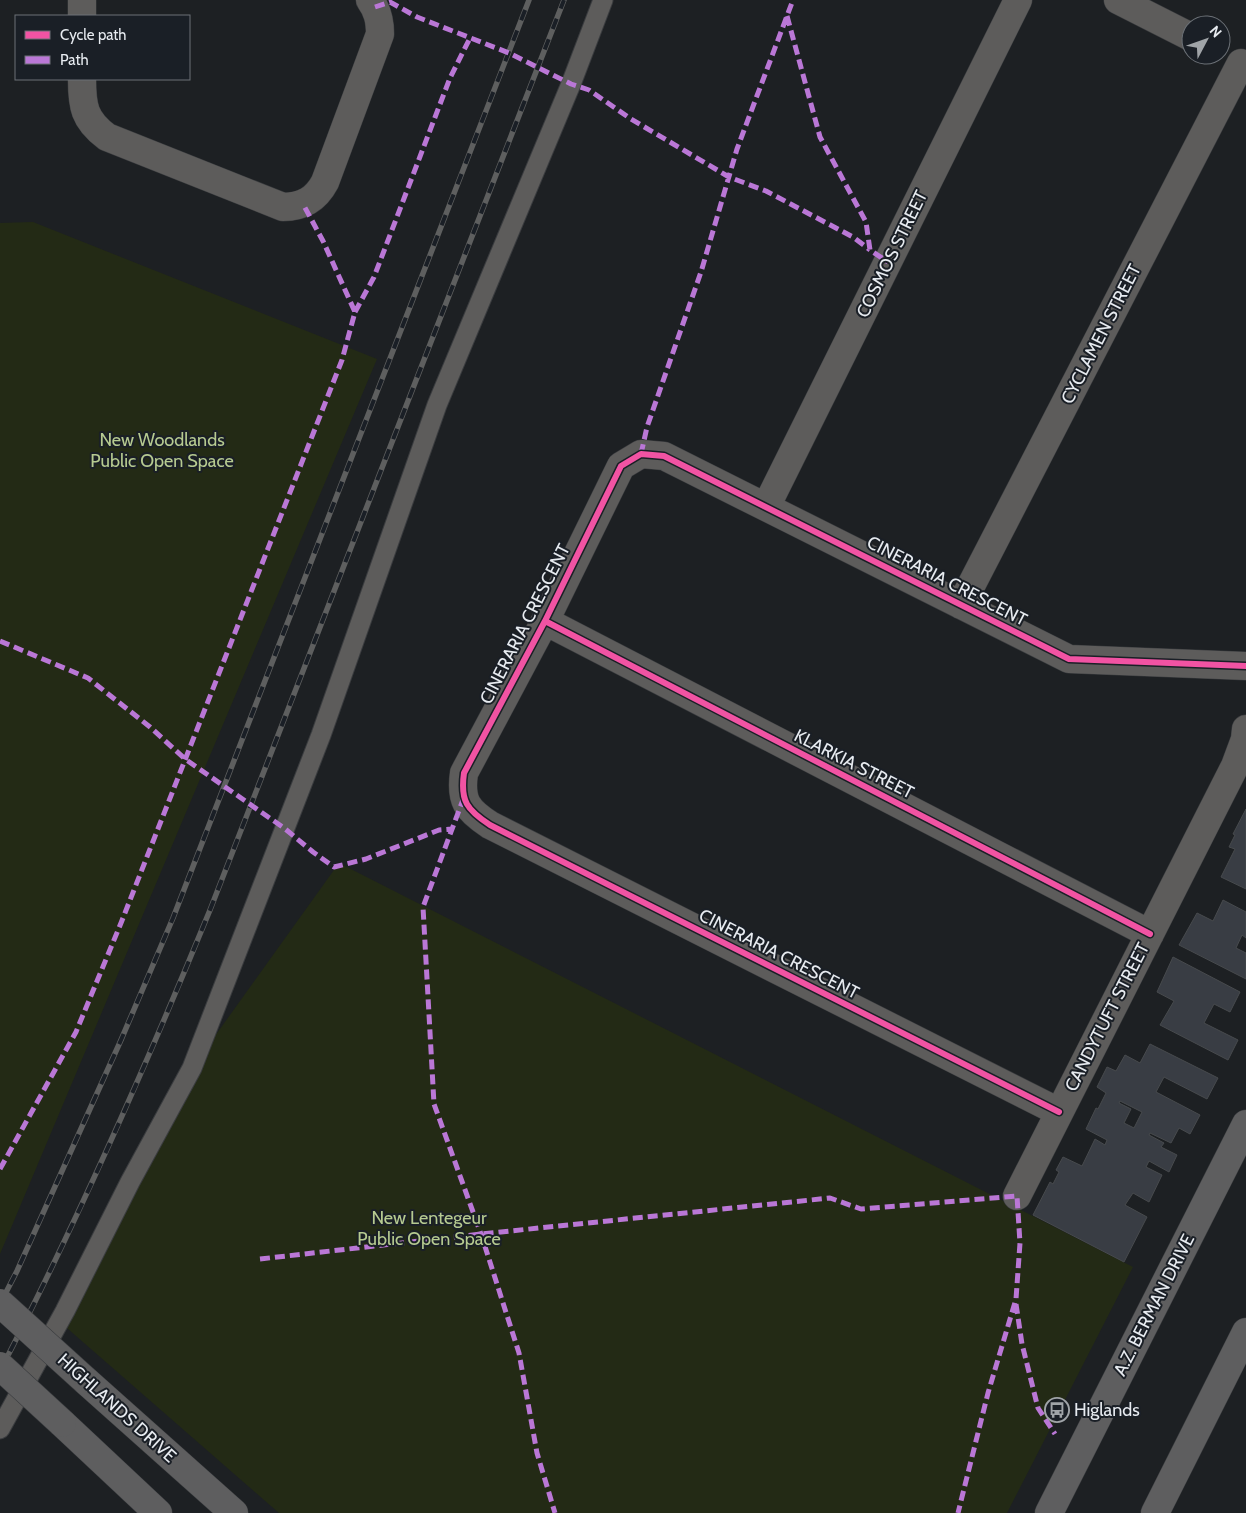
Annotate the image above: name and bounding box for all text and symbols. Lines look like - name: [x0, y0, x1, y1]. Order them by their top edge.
- legend: [15, 15, 190, 80]
- north arrow: [1181, 15, 1231, 65]
- text: N: [1206, 22, 1226, 41]
- text: Cycle path: [60, 26, 126, 44]
- text: Path: [60, 51, 89, 69]
- street label: COSMOS STREET: [852, 187, 932, 321]
- street label: CYCLAMEN STREET: [1056, 260, 1146, 407]
- park label: New Woodlands Public Open Space: [90, 429, 234, 472]
- street label: CINERARIA CRESCENT: [863, 531, 1031, 631]
- street label: CINERARIA CRESCENT: [475, 540, 575, 708]
- street label: KLARKIA STREET: [790, 724, 918, 804]
- street label: CINERARIA CRESCENT: [695, 904, 863, 1004]
- street label: CANDYTUFT STREET: [1060, 939, 1154, 1095]
- park label: New Lentegeur Public Open Space: [357, 1207, 501, 1250]
- street label: A.Z. BERMAN DRIVE: [1109, 1230, 1199, 1379]
- street label: HIGHLANDS DRIVE: [53, 1349, 181, 1467]
- bus stop icon: Higlands: [1044, 1397, 1070, 1423]
- place label: Higlands: [1074, 1399, 1140, 1421]

